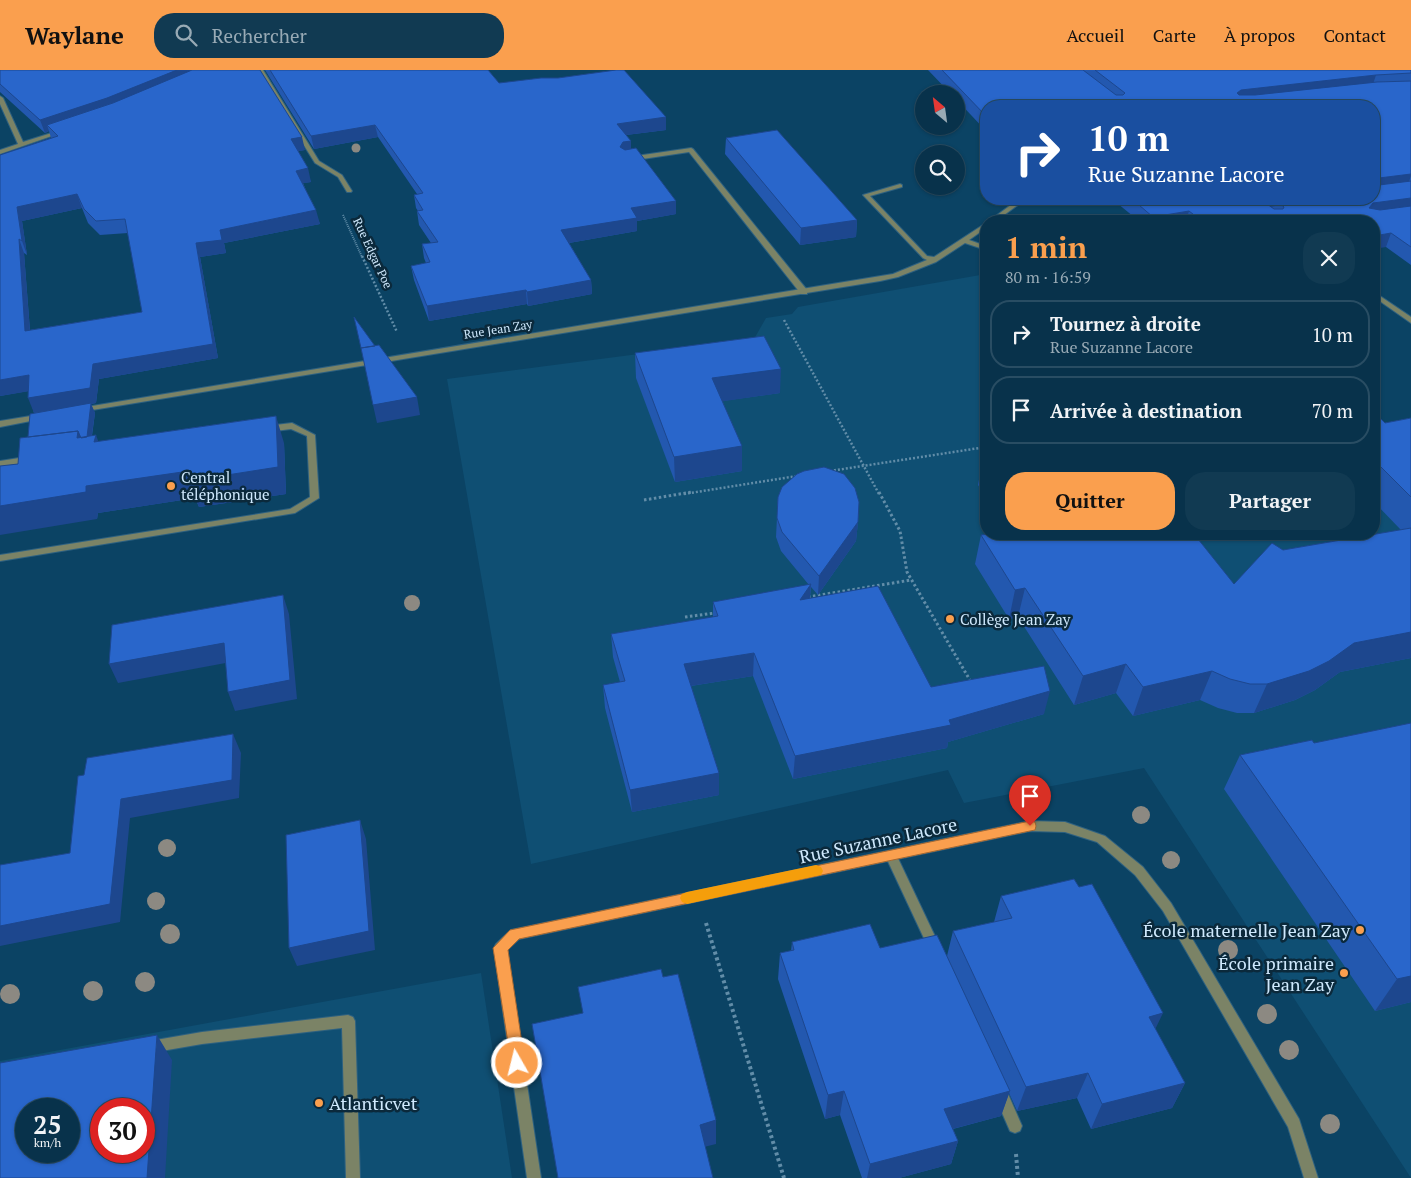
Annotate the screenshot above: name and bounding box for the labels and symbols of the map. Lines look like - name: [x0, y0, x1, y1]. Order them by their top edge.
- north arrow: [915, 85, 965, 135]
- street label: Rue Edgar Poe: [350, 215, 396, 291]
- street label: Rue Jean Zay: [463, 316, 534, 342]
- place label: Central téléphonique: [181, 467, 270, 504]
- marker: Central téléphonique: [165, 480, 177, 492]
- place label: Collège Jean Zay: [960, 609, 1071, 629]
- marker: Collège Jean Zay: [944, 613, 956, 625]
- pin: [1009, 775, 1051, 826]
- street label: Rue Suzanne Lacore: [797, 812, 959, 868]
- place label: École maternelle Jean Zay: [1143, 918, 1351, 942]
- marker: École maternelle Jean Zay: [1354, 924, 1366, 936]
- place label: École primaire Jean Zay: [1218, 951, 1335, 996]
- marker: École primaire Jean Zay: [1338, 967, 1350, 979]
- position arrow: [490, 1036, 542, 1088]
- place label: Atlanticvet: [329, 1091, 418, 1115]
- marker: Atlanticvet: [313, 1097, 325, 1109]
- speed limit sign: 30: [90, 1098, 155, 1163]

